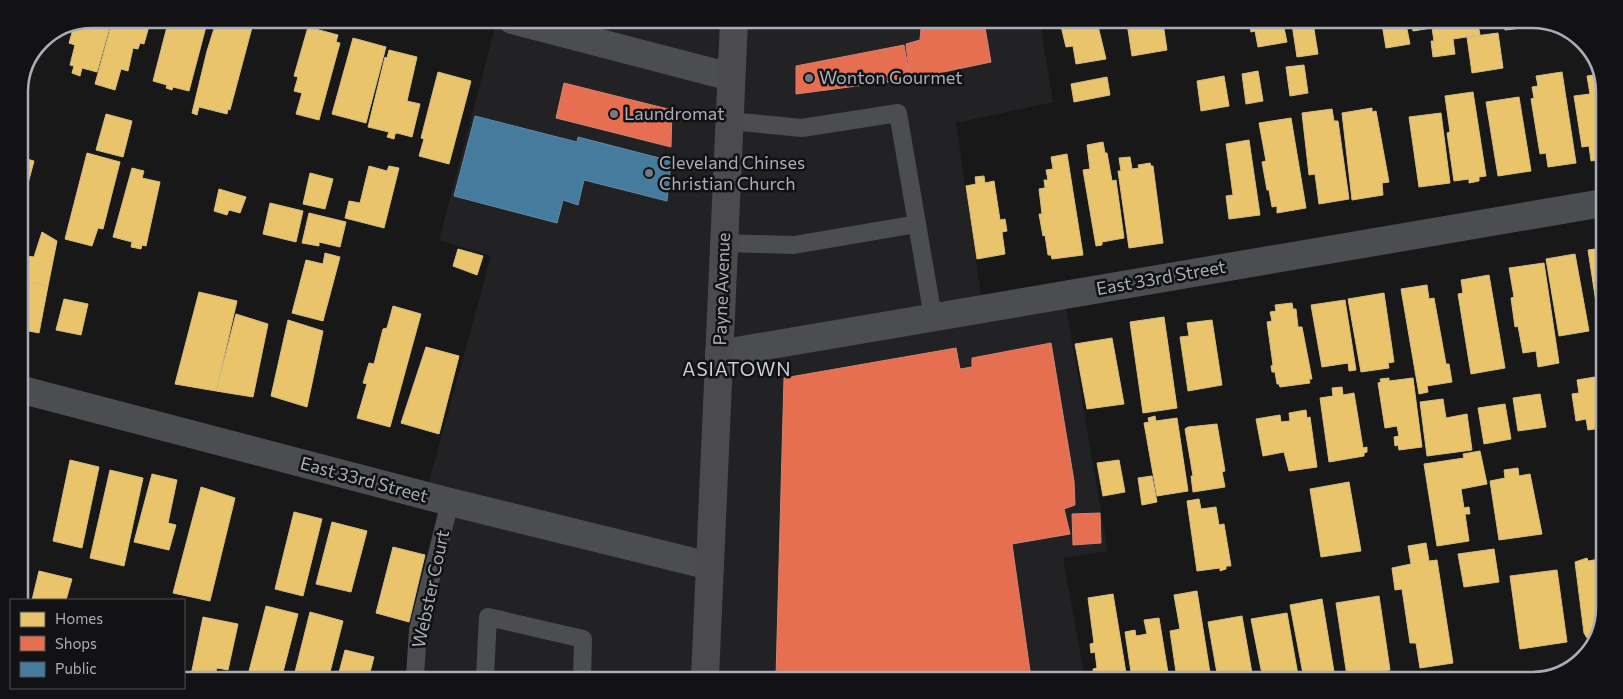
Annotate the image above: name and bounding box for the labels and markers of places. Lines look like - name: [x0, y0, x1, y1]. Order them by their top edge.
- place label: Wonton Gourmet: [819, 66, 963, 88]
- marker: Wonton Gourmet: [803, 72, 815, 84]
- place label: Laundromat: [624, 102, 725, 124]
- marker: Laundromat: [608, 108, 620, 120]
- place label: Cleveland Chinses Christian Church: [659, 151, 805, 194]
- marker: Cleveland Chinses Christian Church: [643, 167, 655, 179]

